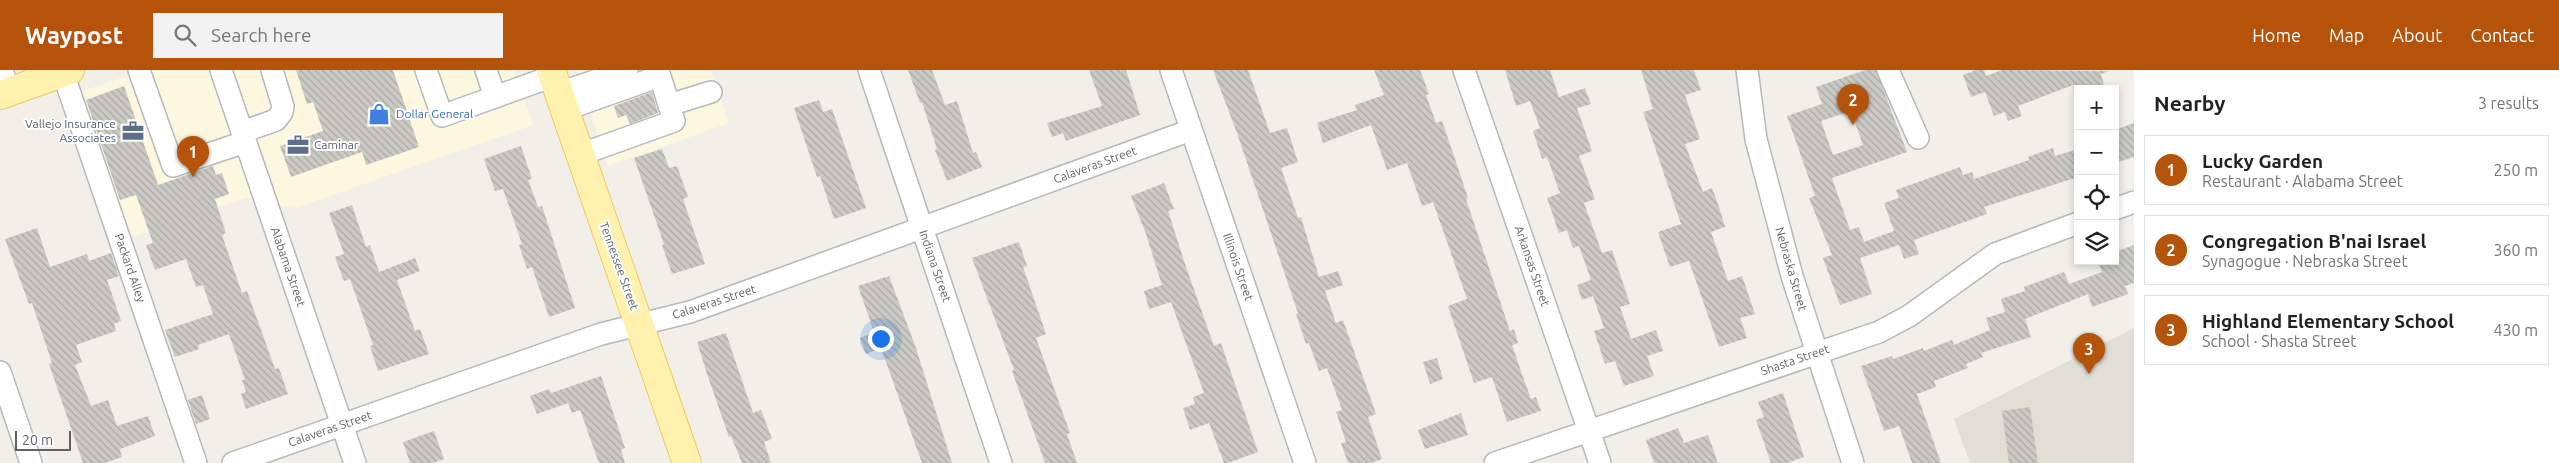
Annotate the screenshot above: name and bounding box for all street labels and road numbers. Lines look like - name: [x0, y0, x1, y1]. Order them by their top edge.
- street label: Calaveras Street: [1052, 143, 1138, 186]
- street label: Tennessee Street: [597, 220, 642, 312]
- street label: Arkansas Street: [1513, 224, 1552, 308]
- street label: Alabama Street: [269, 225, 308, 309]
- street label: Nebraska Street: [1773, 225, 1810, 313]
- street label: Indiana Street: [917, 228, 954, 304]
- street label: Illinois Street: [1221, 231, 1256, 303]
- street label: Packard Alley: [113, 232, 148, 304]
- street label: Calaveras Street: [670, 282, 758, 321]
- street label: Shasta Street: [1759, 342, 1831, 377]
- street label: Calaveras Street: [286, 408, 374, 449]

